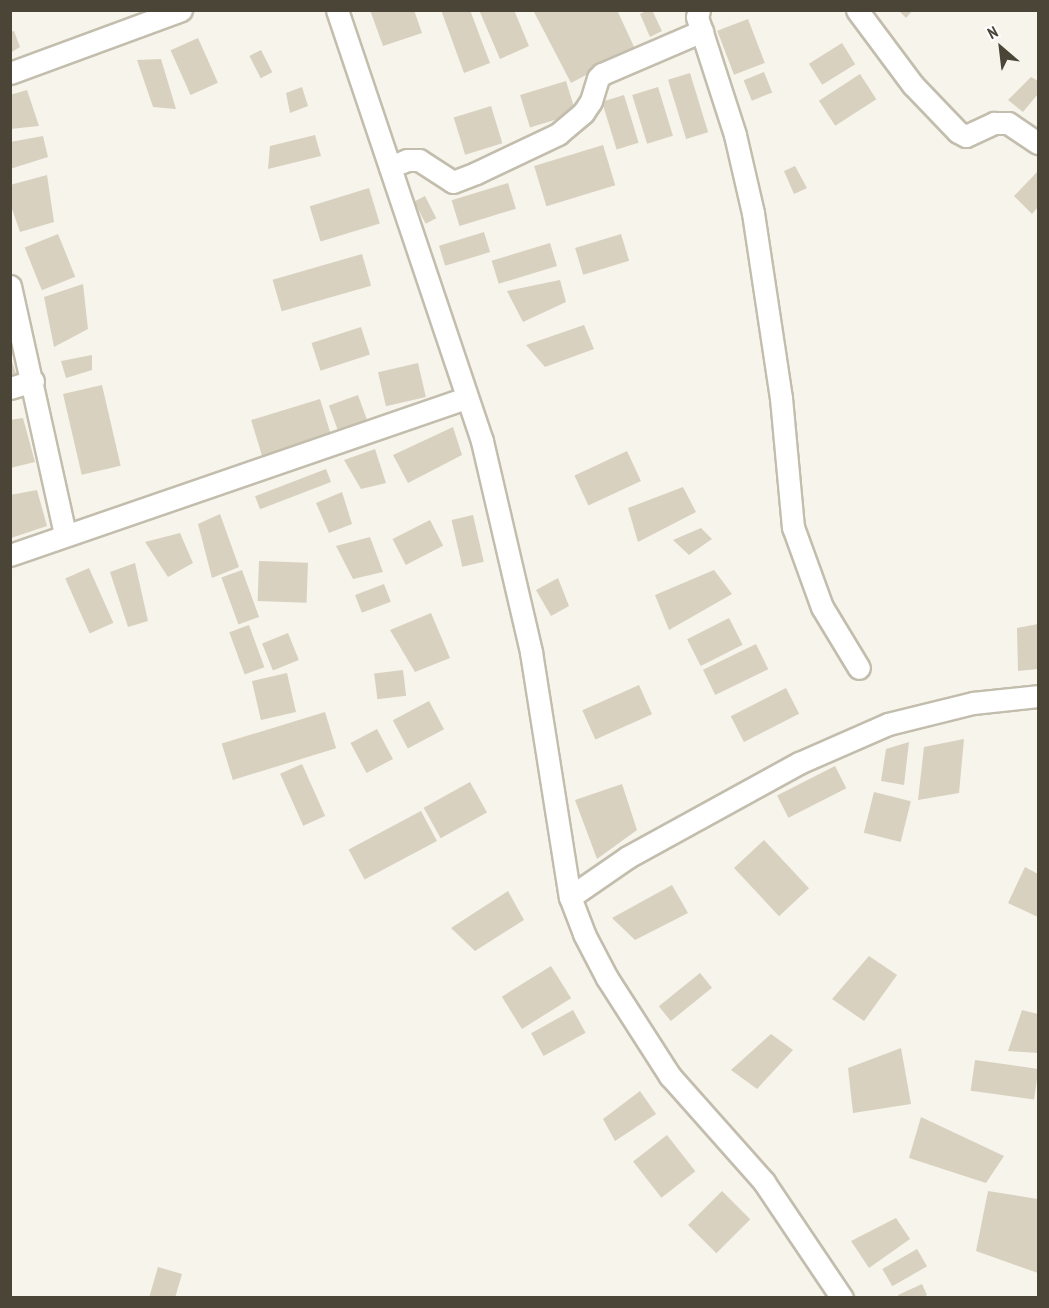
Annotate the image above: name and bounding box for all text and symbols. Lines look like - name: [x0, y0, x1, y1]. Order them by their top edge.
- north arrow: [971, 18, 1031, 78]
- text: N: [984, 21, 1001, 43]

